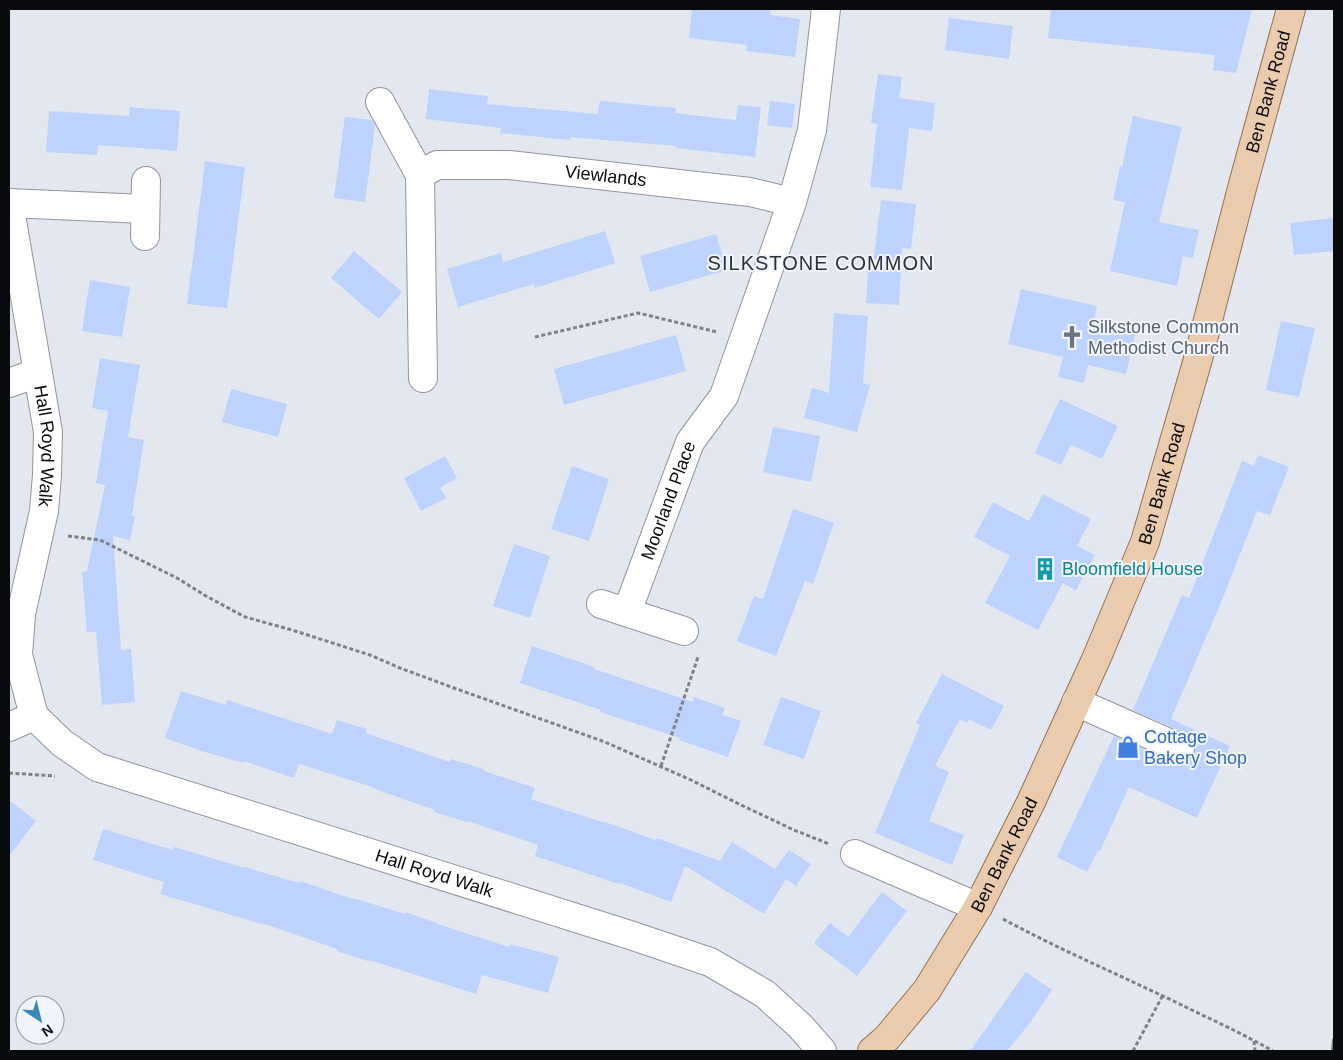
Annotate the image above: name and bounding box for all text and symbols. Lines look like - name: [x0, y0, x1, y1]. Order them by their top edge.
- street label: Ben Bank Road: [1242, 28, 1295, 155]
- street label: Viewlands: [564, 161, 647, 190]
- district label: SILKSTONE COMMON: [708, 252, 934, 274]
- place label: Silkstone Common Methodist Church: [1088, 317, 1239, 358]
- church icon: Silkstone Common Methodist Church: [1059, 324, 1085, 350]
- street label: Hall Royd Walk: [30, 383, 58, 509]
- street label: Ben Bank Road: [1135, 420, 1189, 547]
- street label: Moorland Place: [637, 438, 699, 563]
- building icon: Bloomfield House: [1032, 556, 1058, 582]
- place label: Bloomfield House: [1062, 559, 1203, 579]
- place label: Cottage Bakery Shop: [1144, 727, 1247, 768]
- shop icon: Cottage Bakery Shop: [1115, 734, 1141, 760]
- street label: Ben Bank Road: [967, 794, 1042, 916]
- street label: Hall Royd Walk: [373, 845, 497, 902]
- north arrow: [15, 995, 65, 1045]
- text: N: [39, 1021, 56, 1040]

